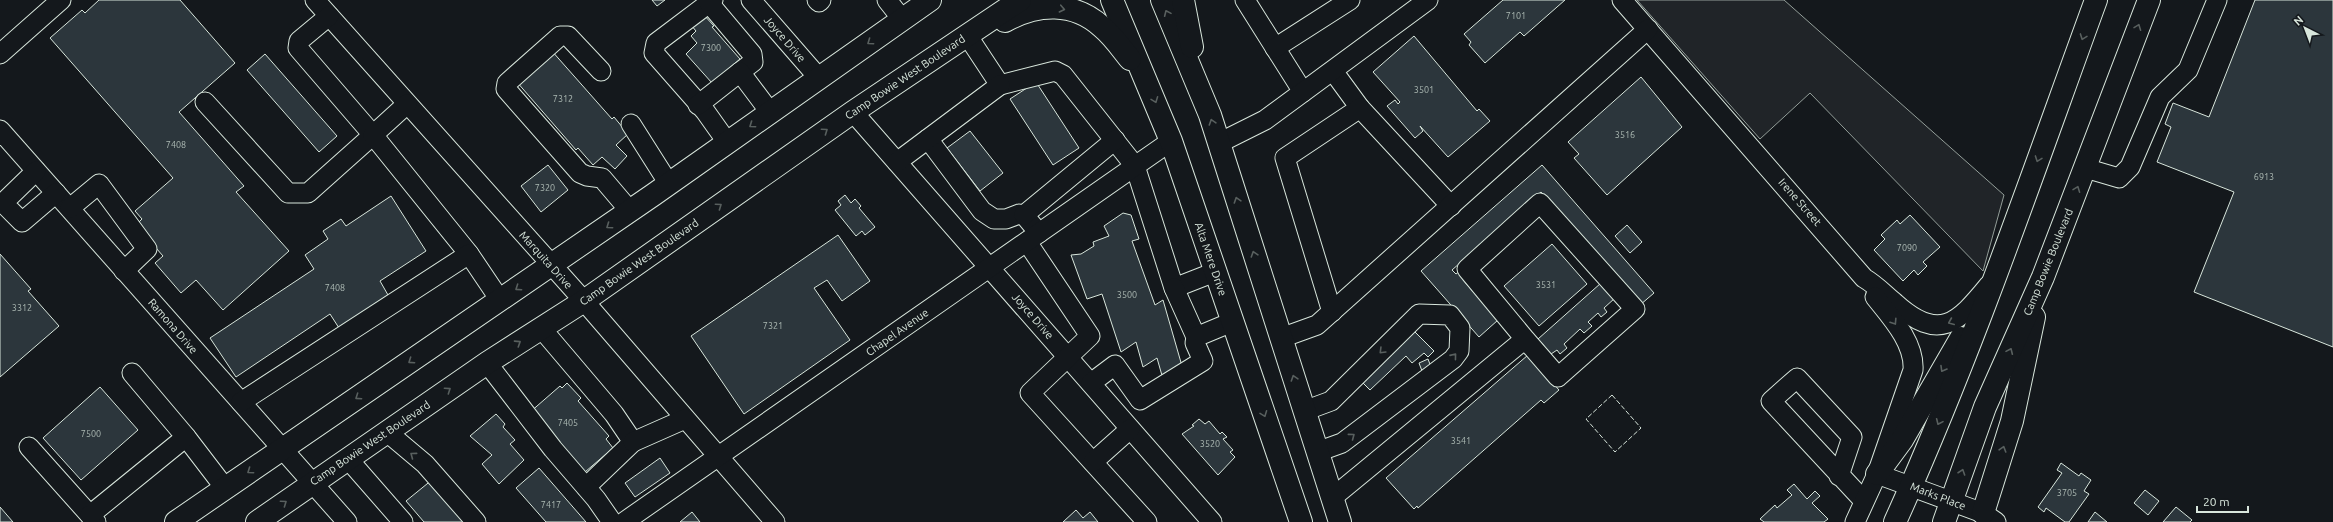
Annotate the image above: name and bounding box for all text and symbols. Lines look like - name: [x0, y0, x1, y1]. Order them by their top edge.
- one-way arrow: [1059, 4, 1065, 12]
- north arrow: [2285, 8, 2325, 48]
- one-way arrow: [1164, 9, 1172, 17]
- house number: 7101: [1506, 11, 1526, 21]
- text: N: [2291, 13, 2305, 28]
- street label: Joyce Drive: [762, 14, 808, 64]
- one-way arrow: [2134, 24, 2142, 31]
- street label: Camp Bowie West Boulevard: [843, 32, 967, 122]
- one-way arrow: [2079, 33, 2088, 40]
- one-way arrow: [867, 37, 874, 44]
- house number: 7300: [701, 43, 721, 53]
- house number: 3501: [1414, 85, 1434, 95]
- house number: 7312: [553, 94, 573, 104]
- one-way arrow: [1150, 97, 1158, 104]
- one-way arrow: [1208, 119, 1217, 126]
- one-way arrow: [749, 120, 756, 128]
- one-way arrow: [821, 128, 828, 136]
- house number: 3516: [1615, 130, 1635, 140]
- house number: 7408: [166, 140, 186, 150]
- one-way arrow: [2035, 155, 2043, 162]
- house number: 6913: [2254, 172, 2274, 182]
- street label: Irene Street: [1776, 176, 1824, 229]
- house number: 7320: [535, 183, 555, 193]
- one-way arrow: [2073, 185, 2081, 192]
- one-way arrow: [1233, 197, 1242, 204]
- one-way arrow: [714, 204, 721, 211]
- street label: Camp Bowie Boulevard: [2021, 207, 2075, 317]
- street label: Camp Bowie West Boulevard: [577, 216, 701, 308]
- one-way arrow: [606, 221, 613, 228]
- street label: Alta Mere Drive: [1193, 221, 1229, 297]
- street label: Marquita Drive: [517, 229, 575, 291]
- house number: 7090: [1897, 243, 1917, 253]
- one-way arrow: [1250, 251, 1259, 258]
- house number: 3531: [1536, 280, 1556, 290]
- house number: 7408: [325, 283, 345, 293]
- one-way arrow: [515, 283, 522, 291]
- house number: 3500: [1117, 290, 1137, 300]
- street label: Joyce Drive: [1010, 291, 1056, 341]
- street label: Ramona Drive: [146, 296, 200, 356]
- house number: 3312: [12, 303, 32, 313]
- street label: Chapel Avenue: [863, 306, 931, 358]
- one-way arrow: [1948, 317, 1955, 325]
- one-way arrow: [1889, 318, 1897, 325]
- house number: 7321: [763, 321, 783, 331]
- one-way arrow: [514, 341, 521, 348]
- one-way arrow: [1379, 346, 1387, 354]
- one-way arrow: [2005, 348, 2013, 356]
- one-way arrow: [1450, 354, 1457, 361]
- one-way arrow: [408, 356, 415, 363]
- one-way arrow: [1940, 365, 1947, 372]
- one-way arrow: [1290, 375, 1299, 382]
- one-way arrow: [444, 387, 451, 395]
- one-way arrow: [355, 392, 362, 399]
- street label: Camp Bowie West Boulevard: [308, 398, 432, 488]
- one-way arrow: [1260, 410, 1268, 417]
- house number: 7405: [558, 418, 578, 428]
- one-way arrow: [1936, 418, 1944, 426]
- house number: 7500: [81, 429, 101, 439]
- one-way arrow: [1347, 433, 1354, 440]
- house number: 3541: [1451, 436, 1471, 446]
- house number: 3520: [1200, 439, 1220, 449]
- one-way arrow: [1998, 446, 2007, 453]
- one-way arrow: [410, 453, 417, 460]
- one-way arrow: [247, 466, 254, 474]
- one-way arrow: [1958, 469, 1966, 476]
- street label: Marks Place: [1909, 480, 1967, 512]
- house number: 3705: [2057, 488, 2077, 498]
- scale bar: [2197, 488, 2248, 514]
- text: 20 m: [2203, 495, 2230, 508]
- one-way arrow: [280, 500, 287, 507]
- house number: 7417: [541, 500, 561, 510]

